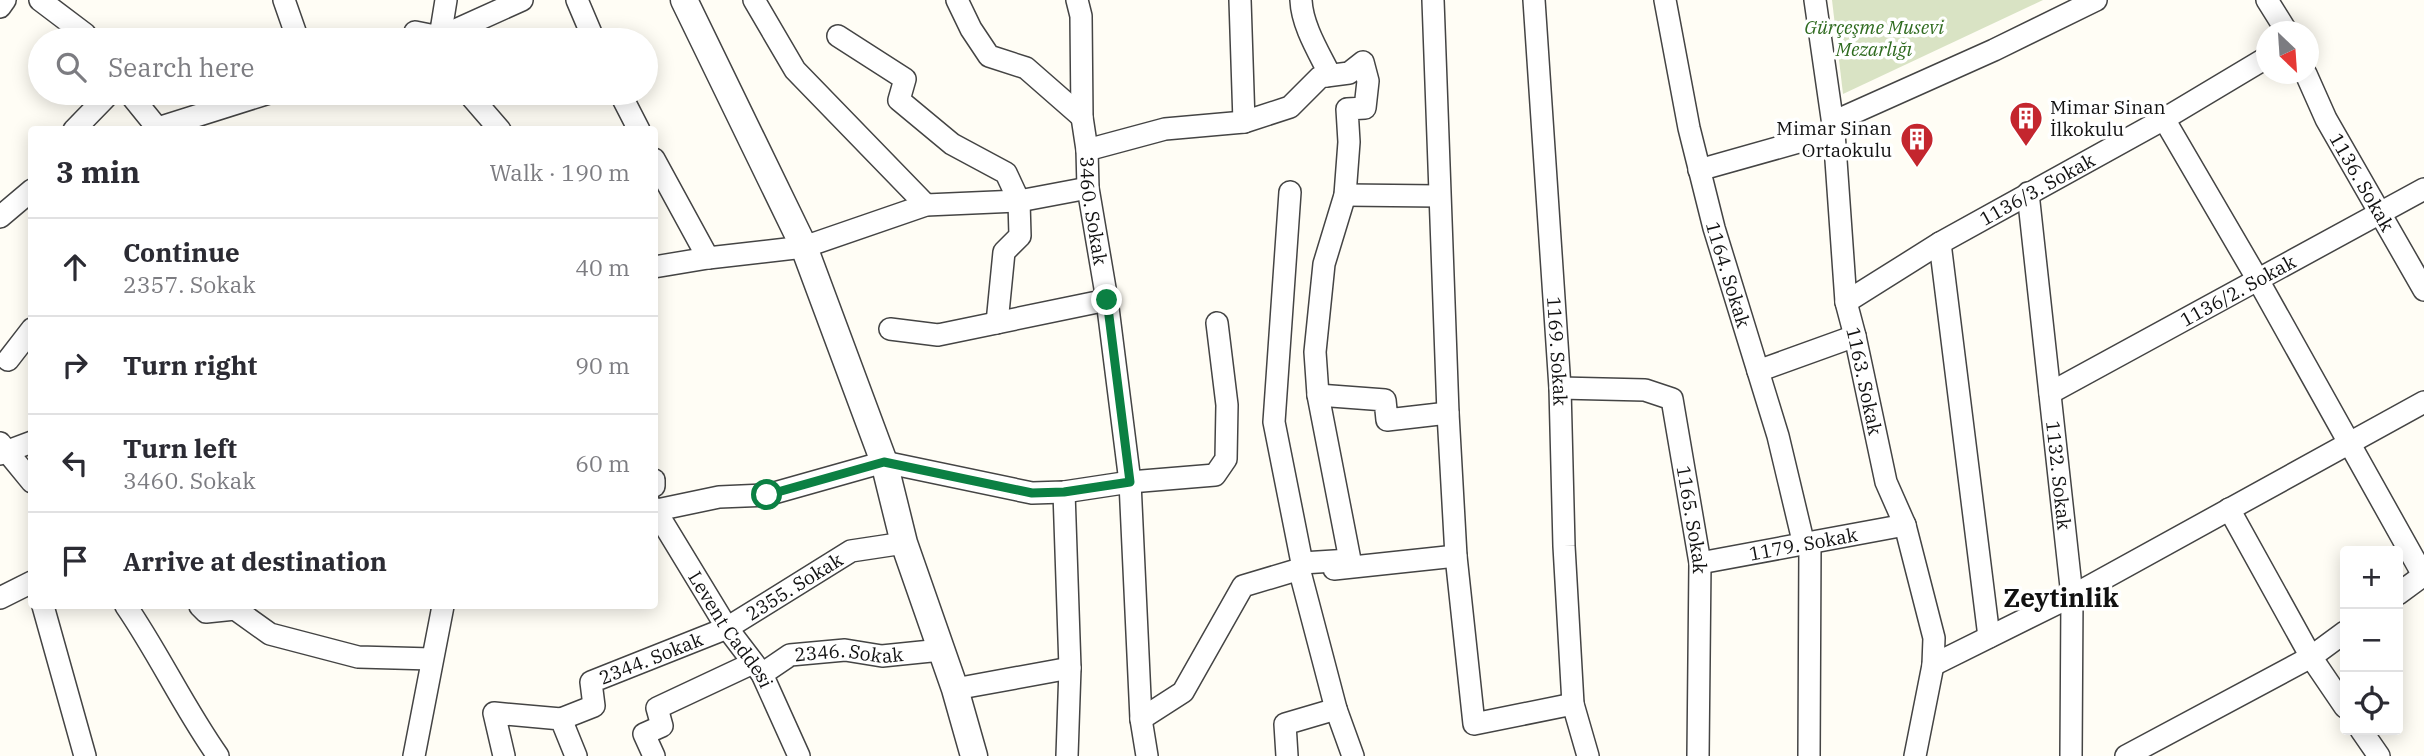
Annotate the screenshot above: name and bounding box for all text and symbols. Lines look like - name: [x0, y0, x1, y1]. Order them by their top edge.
- park label: Gürçeşme Musevi Mezarlığı: [1804, 15, 1944, 61]
- north arrow: [2256, 21, 2319, 84]
- search box: [28, 28, 658, 105]
- icon: search: [52, 48, 90, 86]
- text: Search here: [108, 50, 254, 84]
- place label: Mimar Sinan İlkokulu: [2050, 95, 2166, 141]
- building icon: Mimar Sinan İlkokulu: [2007, 99, 2045, 148]
- place label: Mimar Sinan Ortaokulu: [1776, 116, 1892, 162]
- building icon: Mimar Sinan Ortaokulu: [1898, 120, 1936, 169]
- street label: 1136. Sokak: [2325, 129, 2400, 236]
- street label: 1136/3. Sokak: [1975, 148, 2099, 231]
- text: 3 min: [56, 152, 140, 191]
- street label: 3460. Sokak: [1075, 156, 1113, 267]
- text: Walk · 190 m: [489, 157, 630, 187]
- street label: 1164. Sokak: [1701, 219, 1756, 330]
- text: Continue: [123, 235, 240, 269]
- icon: ahead: [56, 248, 94, 286]
- street label: 1136/2. Sokak: [2176, 249, 2300, 332]
- text: 40 m: [575, 252, 630, 282]
- text: 2357. Sokak: [123, 269, 256, 299]
- route end: [1091, 284, 1122, 315]
- street label: 1169. Sokak: [1542, 296, 1572, 406]
- street label: 1163. Sokak: [1841, 324, 1888, 437]
- icon: right: [56, 346, 94, 384]
- text: Turn right: [123, 348, 257, 382]
- text: 90 m: [575, 350, 630, 380]
- street label: 1132. Sokak: [2041, 420, 2077, 531]
- text: Turn left: [123, 431, 237, 465]
- icon: left: [56, 444, 94, 482]
- text: 60 m: [575, 448, 630, 478]
- street label: 1165. Sokak: [1672, 464, 1712, 574]
- text: 3460. Sokak: [123, 465, 256, 495]
- route start: [751, 479, 782, 510]
- street label: 1179. Sokak: [1747, 522, 1859, 566]
- icon: arrive: [56, 542, 94, 580]
- text: Arrive at destination: [123, 544, 387, 578]
- map controls: [2340, 546, 2403, 735]
- button: +: [2340, 546, 2403, 609]
- street label: 2355. Sokak: [741, 547, 847, 625]
- street label: Levent Caddesi: [683, 567, 779, 691]
- district label: Zeytinlik: [2003, 580, 2120, 614]
- button: −: [2340, 609, 2403, 672]
- street label: 2344. Sokak: [595, 627, 706, 690]
- street label: 2346. Sokak: [793, 638, 904, 668]
- button: locate: [2340, 672, 2403, 735]

